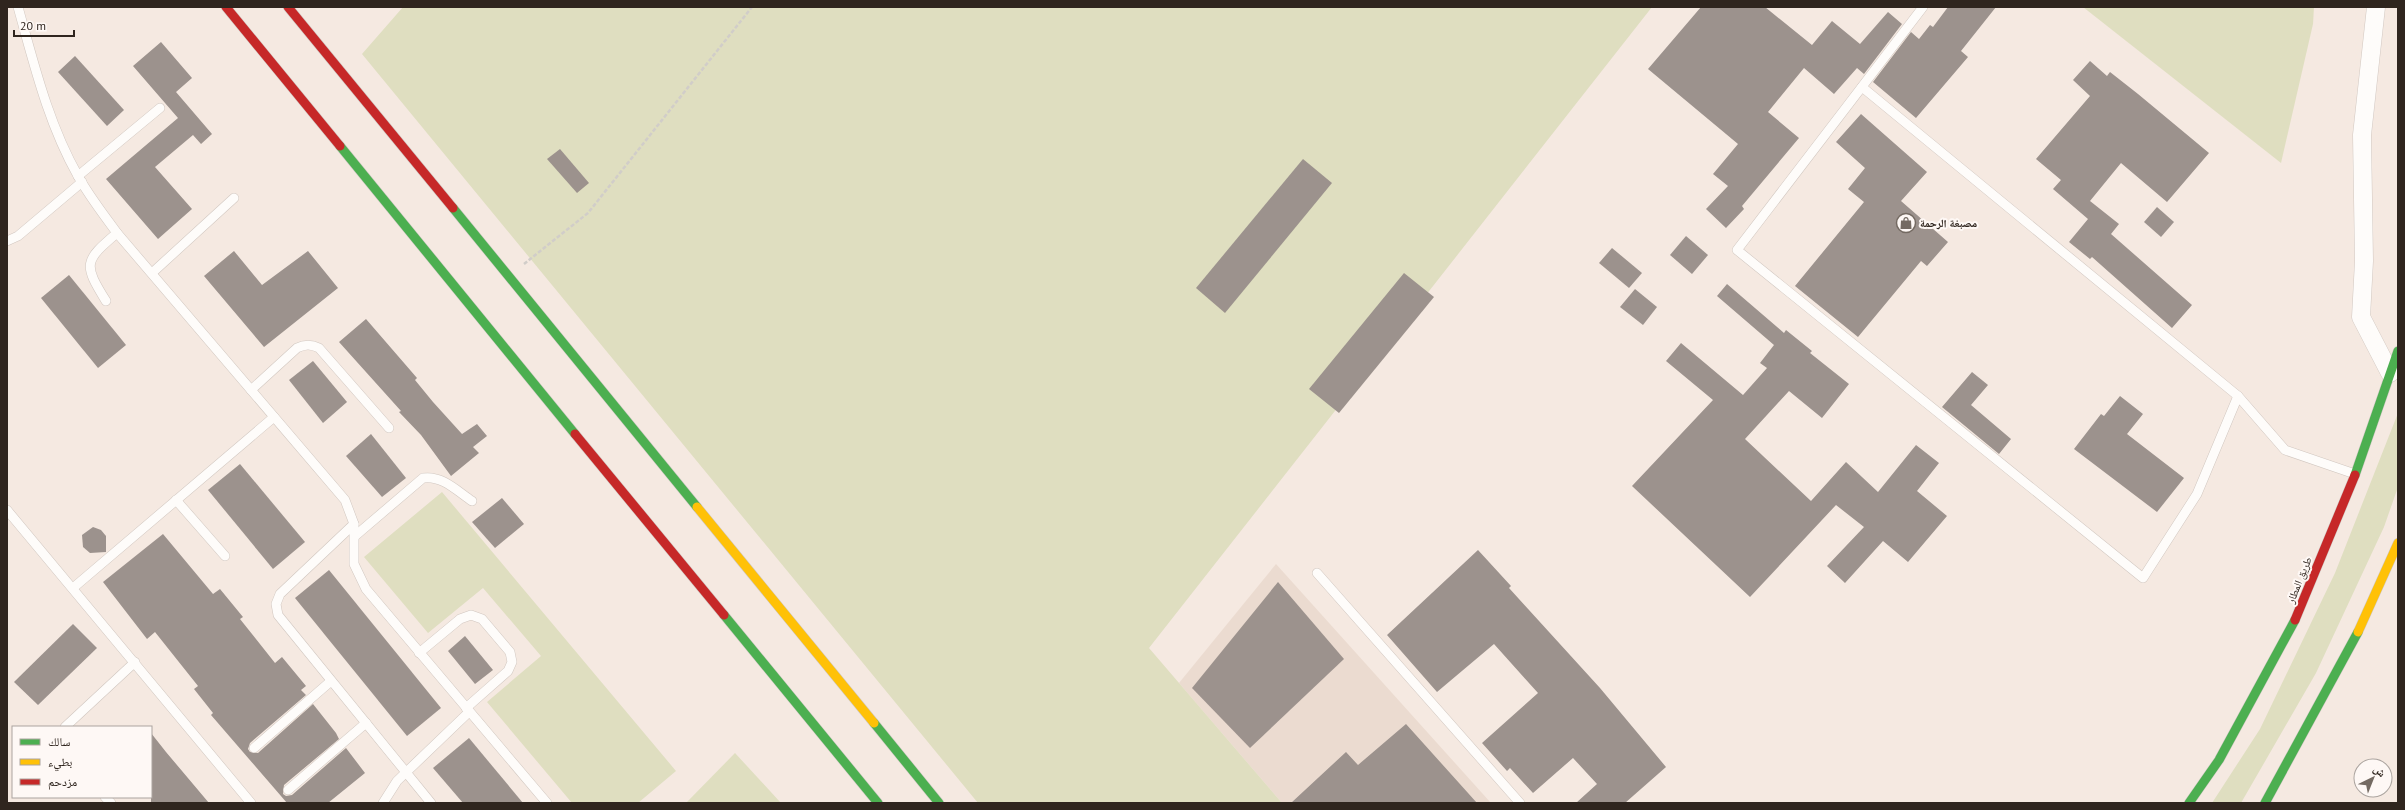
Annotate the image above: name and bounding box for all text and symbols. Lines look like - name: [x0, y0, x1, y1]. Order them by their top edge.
- scale bar: [14, 12, 74, 38]
- text: 20 m: [20, 18, 46, 33]
- shop icon: مصبغة الرحمة: [1895, 212, 1917, 234]
- place label: مصبغة الرحمة: [1920, 216, 1977, 230]
- street label: طريق المطار: [2283, 555, 2315, 606]
- legend: [12, 726, 152, 798]
- text: سالك: [48, 734, 70, 749]
- text: بطيء: [48, 754, 72, 772]
- north arrow: [2353, 758, 2393, 798]
- text: ش: [2370, 762, 2389, 781]
- text: مزدحم: [48, 774, 77, 790]

